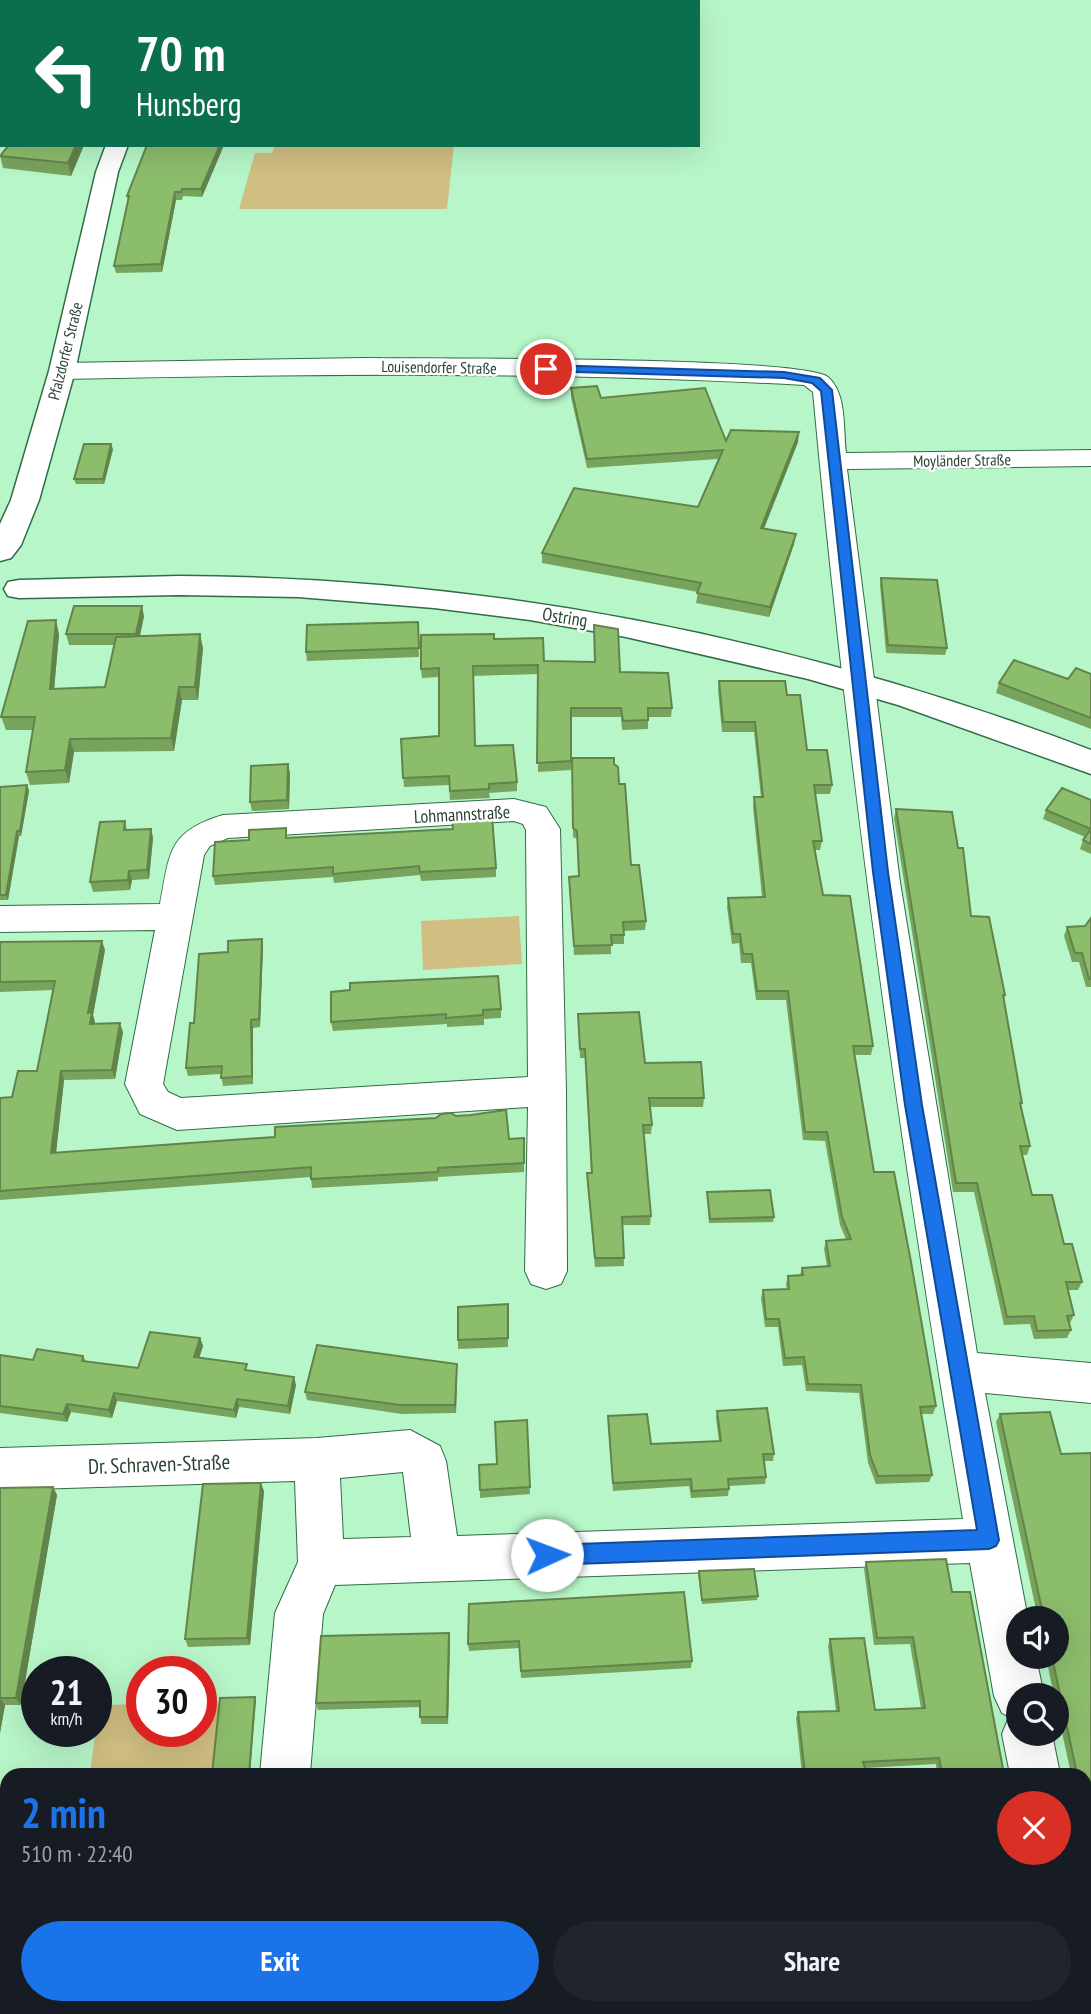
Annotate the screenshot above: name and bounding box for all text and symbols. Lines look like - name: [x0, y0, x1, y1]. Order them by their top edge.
- text: 70 m: [136, 21, 225, 85]
- icon: left: [21, 28, 112, 119]
- text: Hunsberg: [136, 83, 242, 125]
- street label: Pfalzdorfer Straße: [43, 300, 87, 402]
- pin: [516, 339, 576, 399]
- icon: arrive: [527, 350, 565, 388]
- street label: Louisendorfer Straße: [381, 356, 497, 378]
- street label: Moyländer Straße: [913, 449, 1011, 471]
- street label: Ostring: [541, 602, 589, 632]
- street label: Lohmannstraße: [413, 800, 511, 828]
- street label: Dr. Schraven-Straße: [87, 1448, 231, 1480]
- position arrow: [510, 1518, 584, 1592]
- map controls: [1006, 1606, 1069, 1746]
- button: sound: [1006, 1606, 1069, 1669]
- speed limit sign: 30: [126, 1656, 217, 1747]
- text: 21: [50, 1669, 83, 1715]
- button: search: [1006, 1683, 1069, 1746]
- text: km/h: [51, 1707, 82, 1730]
- text: 2 min: [21, 1785, 106, 1840]
- button: close: [997, 1791, 1071, 1865]
- text: 510 m · 22:40: [21, 1839, 133, 1868]
- button: Exit: [21, 1921, 539, 2001]
- button: Share: [553, 1921, 1071, 2001]

